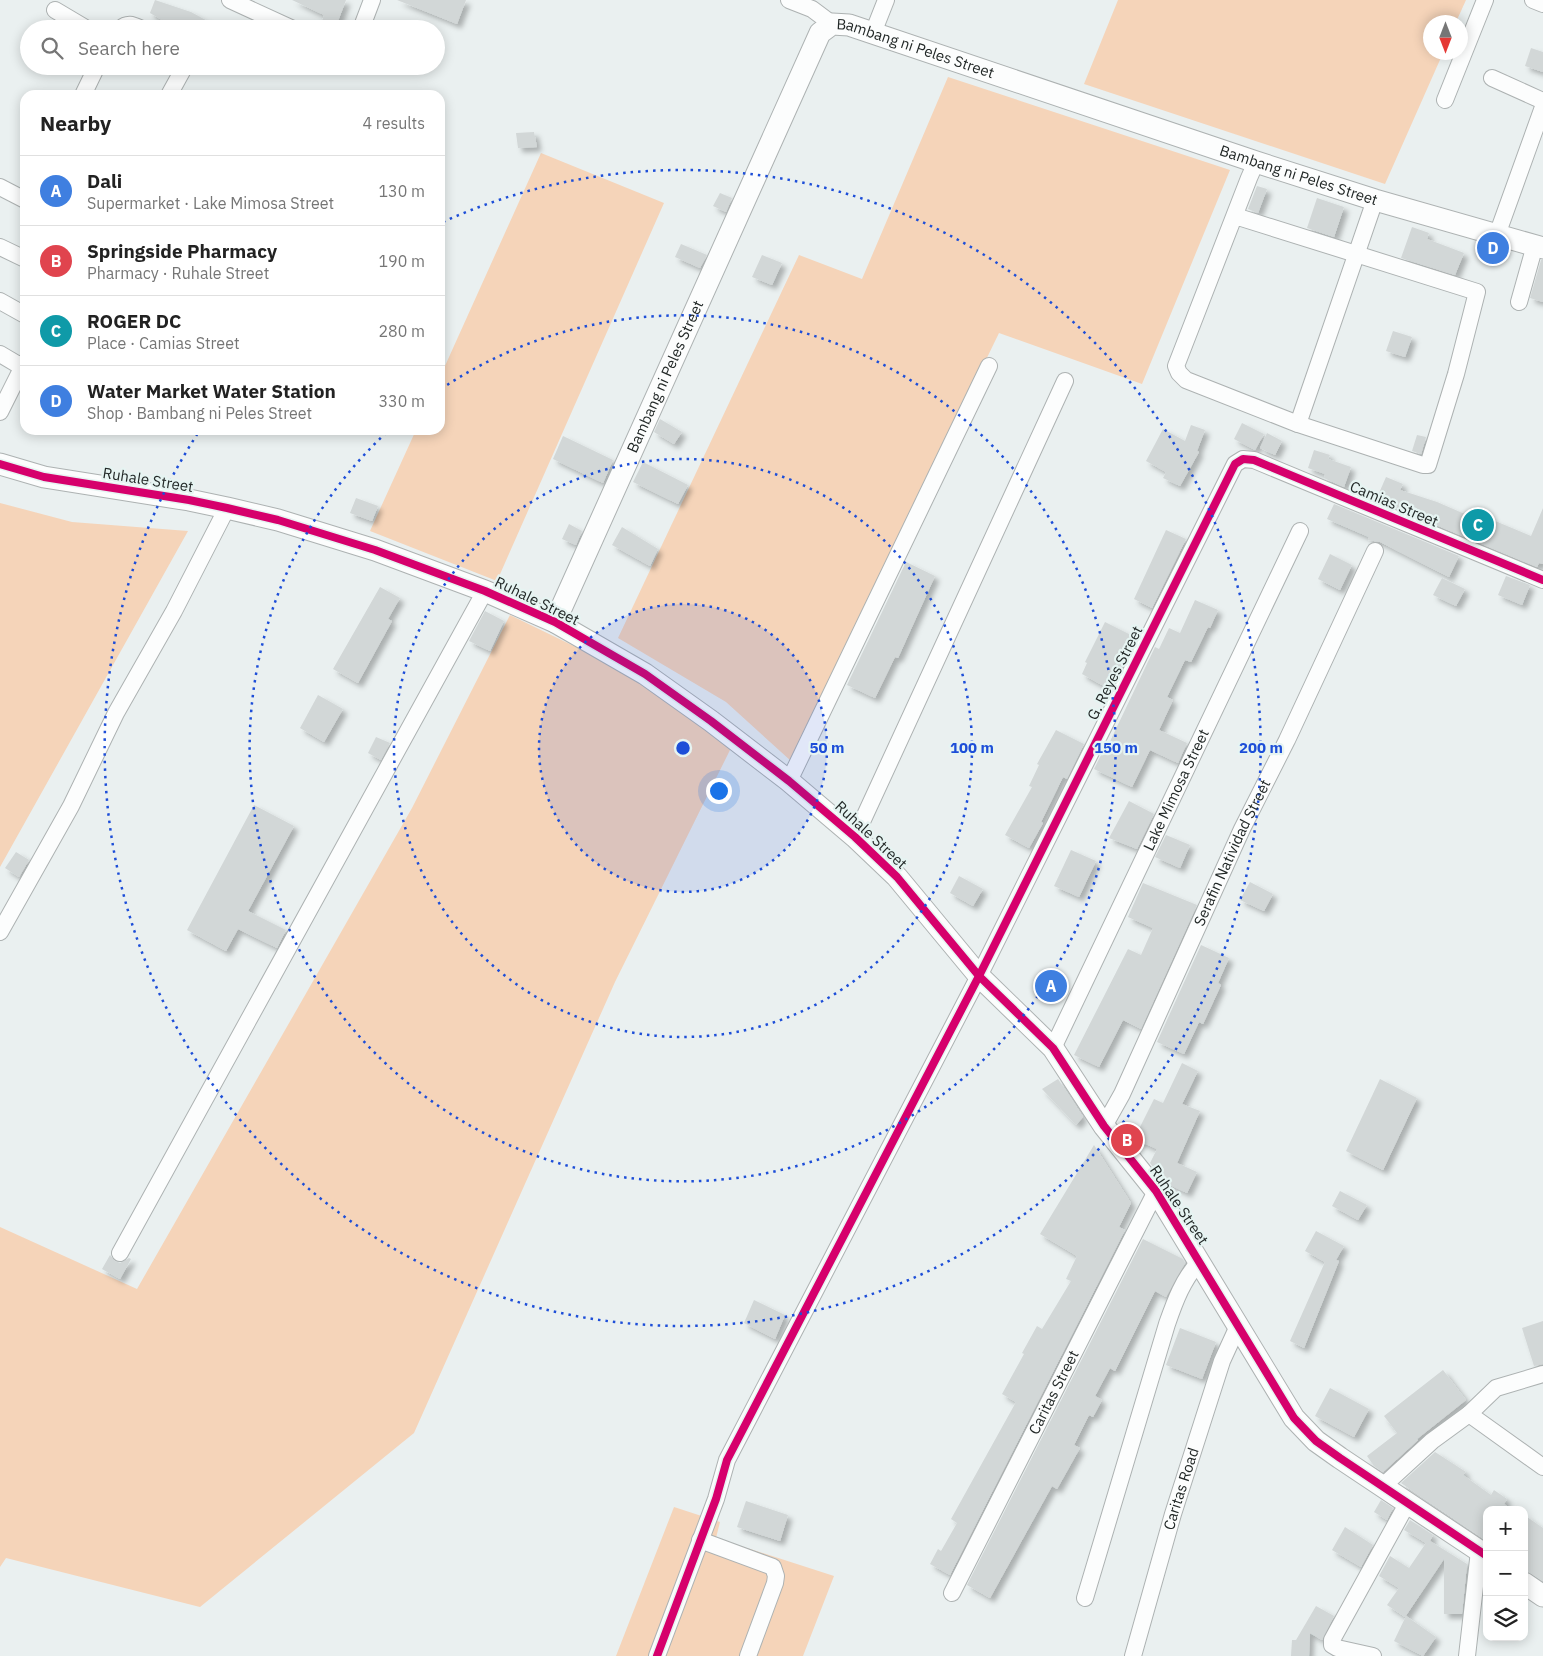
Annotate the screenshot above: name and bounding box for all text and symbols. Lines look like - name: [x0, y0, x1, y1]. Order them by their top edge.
- street label: Bambang ni Peles Street: [836, 14, 997, 82]
- north arrow: [1423, 15, 1468, 60]
- search box: [20, 20, 445, 75]
- icon: search: [38, 34, 66, 62]
- text: Search here: [78, 36, 180, 60]
- text: Nearby: [40, 109, 111, 137]
- text: 4 results: [362, 113, 425, 133]
- street label: Bambang ni Peles Street: [1217, 140, 1380, 209]
- text: Dali: [87, 169, 122, 193]
- text: A: [51, 181, 61, 201]
- text: 130 m: [378, 181, 425, 201]
- text: Supermarket · Lake Mimosa Street: [87, 193, 334, 213]
- pin: D: [1477, 229, 1509, 267]
- text: Springside Pharmacy: [87, 239, 277, 263]
- text: B: [51, 251, 61, 271]
- text: 190 m: [378, 251, 425, 271]
- text: Pharmacy · Ruhale Street: [87, 263, 269, 283]
- street label: Bambang ni Peles Street: [622, 297, 707, 456]
- text: ROGER DC: [87, 309, 181, 333]
- text: C: [51, 321, 61, 341]
- text: 280 m: [378, 321, 425, 341]
- text: Place · Camias Street: [87, 333, 240, 353]
- text: Water Market Water Station: [87, 379, 336, 403]
- text: D: [50, 391, 62, 411]
- text: 330 m: [378, 391, 425, 411]
- text: Shop · Bambang ni Peles Street: [87, 403, 312, 423]
- street label: Ruhale Street: [101, 463, 195, 496]
- street label: Camias Street: [1347, 476, 1441, 531]
- pin: C: [1462, 506, 1494, 544]
- street label: Ruhale Street: [492, 572, 583, 629]
- street label: G. Reyes Street: [1083, 622, 1146, 723]
- street label: Lake Mimosa Street: [1139, 726, 1213, 854]
- text: 50 m: [810, 738, 844, 757]
- text: 100 m: [950, 738, 994, 757]
- text: 150 m: [1094, 738, 1138, 757]
- text: 200 m: [1239, 738, 1283, 757]
- centre of rings: [674, 739, 692, 757]
- street label: Serafin Natividad Street: [1189, 776, 1275, 929]
- your location: [706, 778, 732, 804]
- street label: Ruhale Street: [831, 796, 911, 873]
- pin: A: [1035, 967, 1067, 1005]
- pin: B: [1111, 1121, 1143, 1159]
- street label: Ruhale Street: [1146, 1161, 1213, 1248]
- street label: Caritas Street: [1024, 1347, 1083, 1437]
- street label: Caritas Road: [1159, 1445, 1203, 1532]
- map controls: [1483, 1506, 1528, 1641]
- button: +: [1483, 1506, 1528, 1551]
- button: −: [1483, 1551, 1528, 1596]
- button: layers: [1483, 1596, 1528, 1641]

